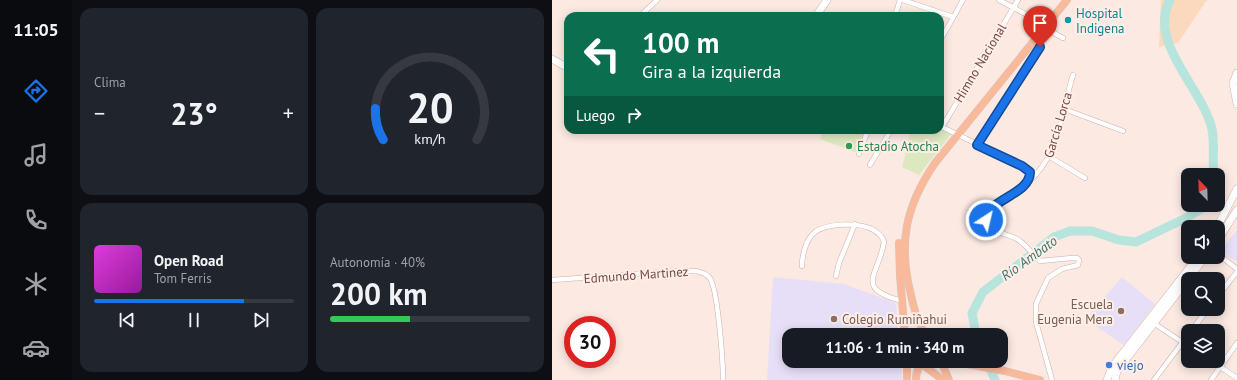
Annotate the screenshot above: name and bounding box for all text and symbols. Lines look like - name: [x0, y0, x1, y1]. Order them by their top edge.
- place label: Hospital Indigena: [1076, 5, 1125, 37]
- pin: [1023, 6, 1057, 47]
- icon: arrive: [1029, 12, 1051, 34]
- marker: Hospital Indigena: [1063, 15, 1073, 25]
- text: 11:05: [13, 18, 59, 41]
- street label: Himno Nacional: [950, 20, 1010, 106]
- text: 100 m: [642, 24, 719, 61]
- icon: left: [576, 28, 628, 80]
- text: Gira a la izquierda: [642, 60, 781, 83]
- text: Clima: [94, 74, 126, 91]
- icon: directions: [22, 77, 50, 105]
- text: 20: [406, 80, 454, 133]
- street label: García Lorca: [1040, 90, 1076, 160]
- text: 23°: [170, 94, 218, 133]
- text: −: [94, 99, 105, 127]
- text: +: [283, 99, 294, 127]
- icon: right: [623, 104, 645, 126]
- text: Luego: [576, 106, 615, 125]
- text: km/h: [414, 128, 446, 147]
- place label: Estadio Atocha: [857, 138, 939, 155]
- icon: music: [22, 141, 50, 169]
- marker: Estadio Atocha: [844, 141, 854, 151]
- north arrow: [1181, 168, 1225, 212]
- map controls: [1181, 168, 1225, 368]
- position arrow: [965, 199, 1007, 241]
- icon: phone: [22, 206, 50, 234]
- button: sound: [1181, 220, 1225, 264]
- water label: Río Ambato: [997, 231, 1061, 285]
- text: Open Road: [154, 251, 224, 270]
- text: Autonomía · 40%: [330, 254, 425, 271]
- street label: Edmundo Martinez: [583, 263, 689, 287]
- icon: climate: [22, 270, 50, 298]
- text: Tom Ferris: [154, 270, 212, 287]
- button: search: [1181, 272, 1225, 316]
- text: 200 km: [330, 274, 428, 313]
- place label: Escuela Eugenia Mera: [1037, 296, 1113, 328]
- marker: Escuela Eugenia Mera: [1116, 306, 1126, 316]
- icon: previous: [116, 309, 138, 331]
- icon: pause: [183, 309, 205, 331]
- icon: next: [250, 309, 272, 331]
- place label: Colegio Rumiñahui: [842, 311, 947, 328]
- marker: Colegio Rumiñahui: [829, 314, 839, 324]
- speed limit sign: 30: [564, 316, 616, 368]
- button: layers: [1181, 324, 1225, 368]
- icon: car: [22, 334, 50, 362]
- text: 11:06 · 1 min · 340 m: [826, 338, 964, 357]
- place label: viejo: [1117, 357, 1144, 374]
- marker: viejo: [1104, 360, 1114, 370]

